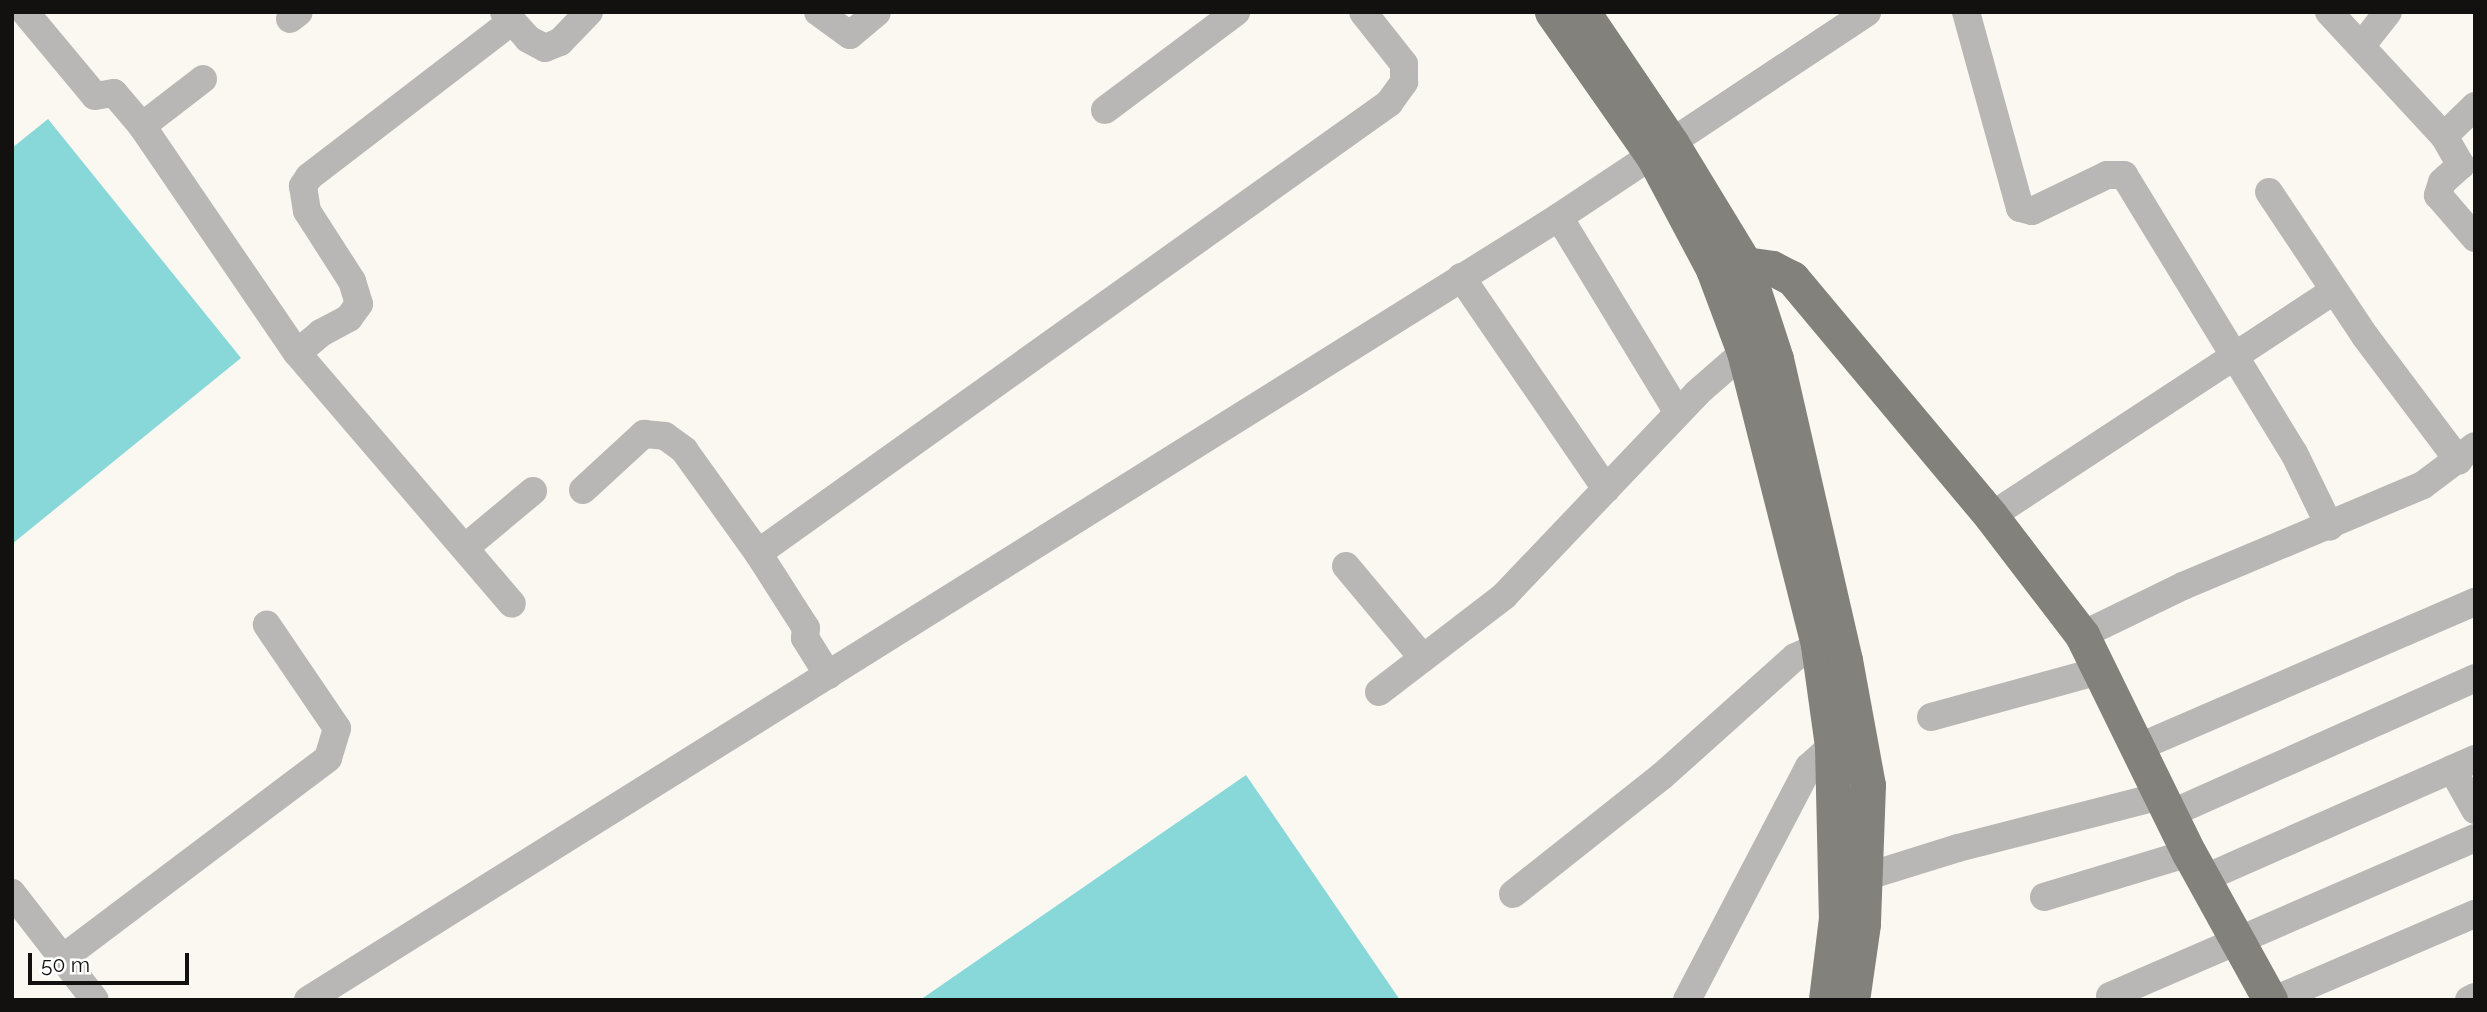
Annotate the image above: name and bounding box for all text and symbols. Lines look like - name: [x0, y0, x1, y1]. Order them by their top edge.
- scale bar: [32, 939, 192, 983]
- text: 50 m: [41, 952, 90, 977]

